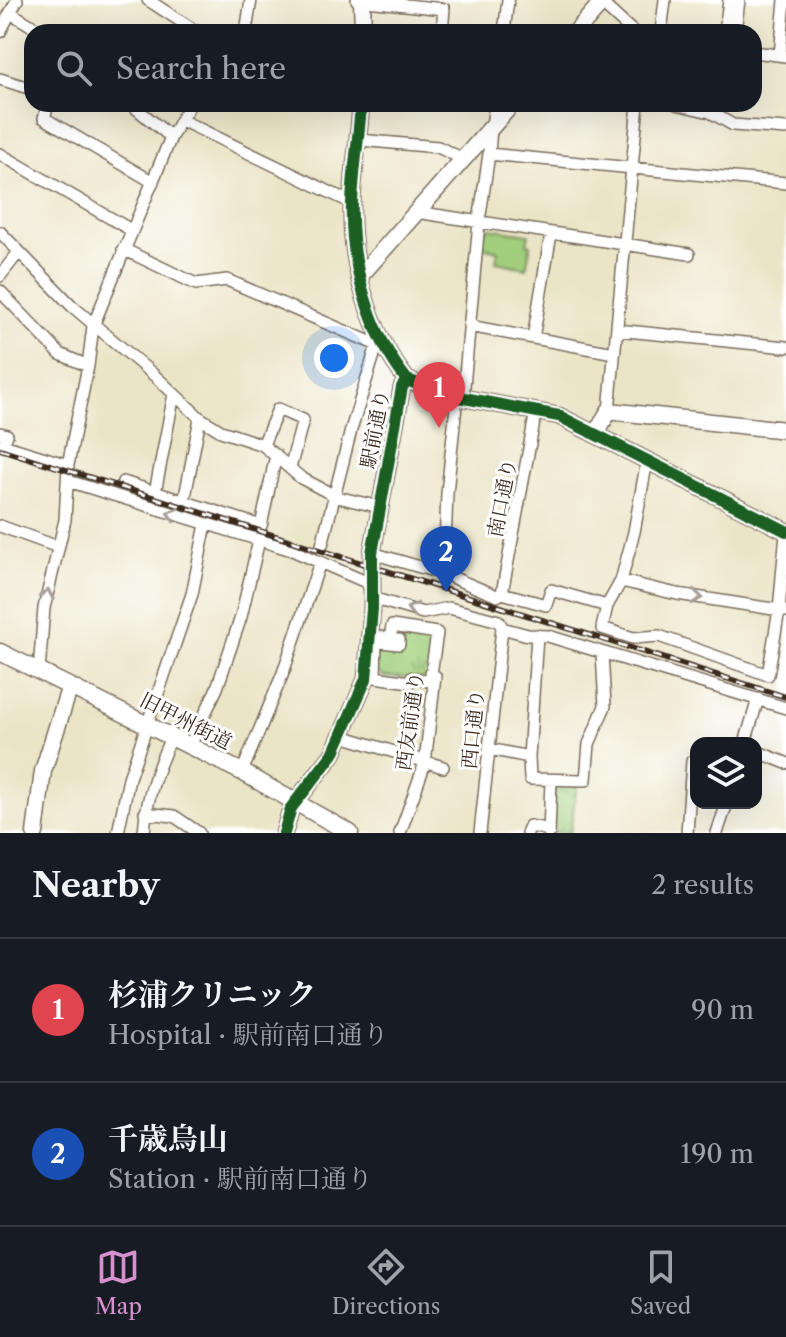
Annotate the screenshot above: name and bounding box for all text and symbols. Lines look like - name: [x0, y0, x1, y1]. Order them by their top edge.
- search box: [24, 24, 762, 112]
- icon: search: [52, 46, 96, 90]
- text: Search here: [116, 50, 286, 87]
- your location: [314, 338, 354, 378]
- pin: 1: [413, 362, 465, 428]
- street label: 駅前通り: [356, 387, 394, 471]
- street label: 南口通り: [483, 456, 521, 540]
- one-way arrow: [165, 507, 179, 523]
- pin: 2: [420, 526, 472, 592]
- one-way arrow: [37, 587, 54, 601]
- one-way arrow: [690, 588, 704, 605]
- one-way arrow: [406, 602, 419, 618]
- street label: 西友前通り: [391, 670, 429, 772]
- street label: 旧甲州街道: [136, 688, 236, 754]
- street label: 西口通り: [457, 688, 489, 770]
- map controls: [690, 737, 762, 809]
- button: layers: [690, 737, 762, 809]
- text: Nearby: [32, 864, 160, 906]
- text: 2 results: [651, 869, 754, 901]
- text: 杉浦クリニック: [108, 976, 316, 1013]
- text: 1: [52, 994, 64, 1026]
- text: 90 m: [691, 994, 754, 1026]
- text: Hospital · 駅前南口通り: [108, 1019, 389, 1051]
- text: 千歳烏山: [108, 1120, 228, 1157]
- text: 2: [50, 1138, 66, 1170]
- text: 190 m: [680, 1138, 754, 1170]
- text: Station · 駅前南口通り: [108, 1163, 373, 1195]
- tab: Map: [95, 1245, 142, 1320]
- tab: Directions: [332, 1245, 440, 1320]
- tab: Saved: [630, 1245, 691, 1320]

